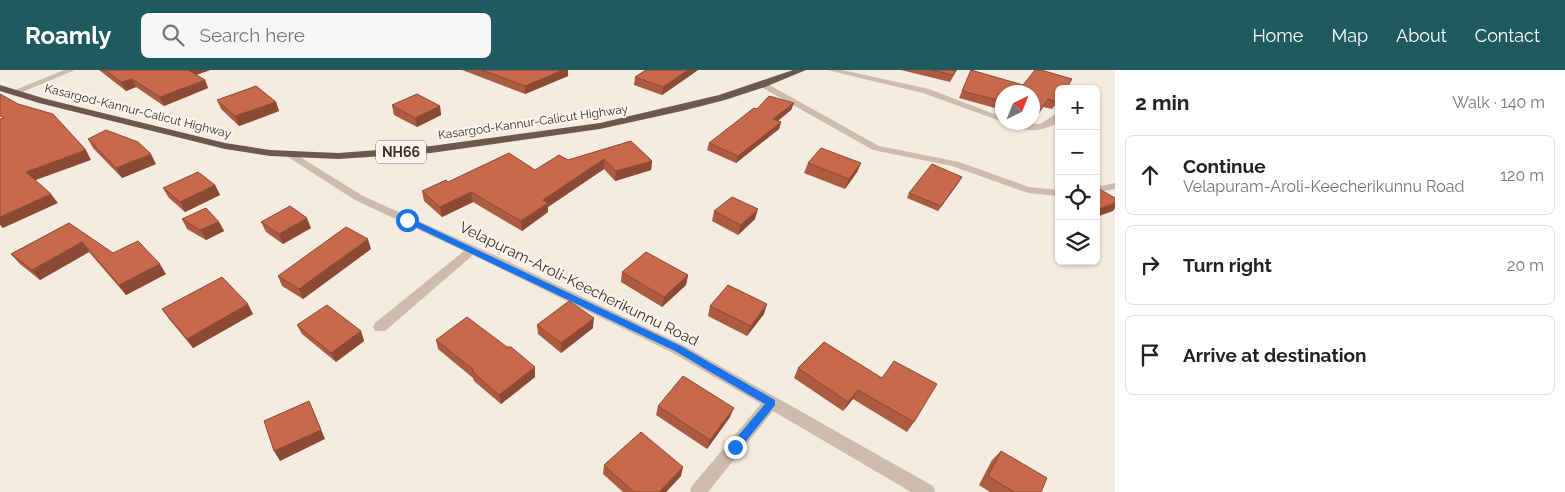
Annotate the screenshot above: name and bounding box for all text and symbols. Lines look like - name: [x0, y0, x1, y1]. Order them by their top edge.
- search box: [141, 13, 491, 58]
- text: Roamly: [25, 21, 111, 50]
- icon: search: [159, 21, 187, 49]
- text: Search here: [199, 24, 305, 46]
- text: Home: [1252, 25, 1303, 46]
- text: Map: [1331, 25, 1368, 46]
- text: About: [1396, 25, 1447, 46]
- text: Contact: [1475, 25, 1540, 46]
- street label: Kasargod-Kannur-Calicut Highway: [43, 81, 233, 141]
- north arrow: [995, 85, 1040, 130]
- map controls: [1055, 85, 1100, 265]
- button: +: [1055, 85, 1100, 130]
- text: 2 min: [1135, 90, 1189, 115]
- text: Walk · 140 m: [1452, 93, 1545, 112]
- street label: Kasargod-Kannur-Calicut Highway: [437, 102, 629, 142]
- button: −: [1055, 130, 1100, 175]
- road number: NH66: [376, 140, 426, 164]
- text: Continue: [1183, 155, 1266, 177]
- icon: ahead: [1136, 161, 1164, 189]
- text: 120 m: [1500, 166, 1544, 185]
- button: locate: [1055, 175, 1100, 220]
- text: Velapuram-Aroli-Keecherikunnu Road: [1183, 177, 1464, 196]
- route start: [396, 209, 419, 232]
- street label: Velapuram-Aroli-Keecherikunnu Road: [456, 218, 702, 350]
- button: layers: [1055, 220, 1100, 265]
- icon: right: [1136, 251, 1164, 279]
- text: Turn right: [1183, 254, 1272, 276]
- text: 20 m: [1507, 256, 1544, 275]
- icon: arrive: [1136, 341, 1164, 369]
- text: Arrive at destination: [1183, 344, 1367, 366]
- route end: [724, 436, 747, 459]

